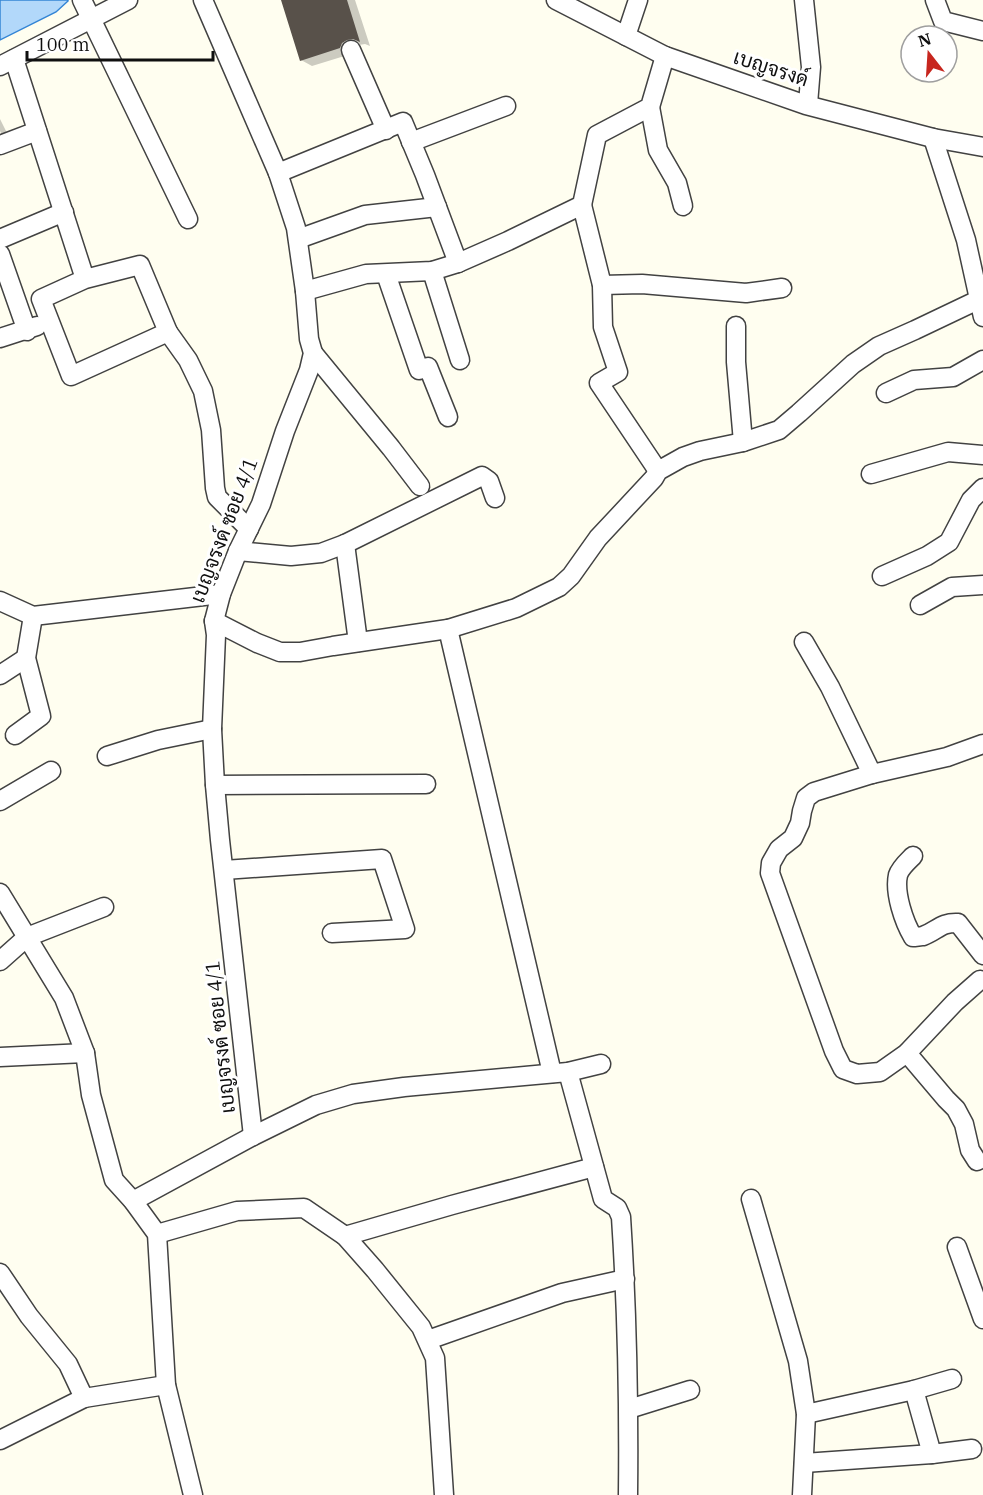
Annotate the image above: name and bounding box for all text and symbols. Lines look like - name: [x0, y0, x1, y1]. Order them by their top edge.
- scale bar: [27, 24, 213, 62]
- north arrow: [899, 24, 959, 84]
- text: N: [916, 28, 934, 51]
- text: 100 m: [36, 33, 90, 56]
- street label: เบญจรงด์: [730, 43, 812, 92]
- street label: เบญจรงด์ ซอย 4/1: [183, 453, 264, 606]
- street label: เบญจรงด์ ซอย 4/1: [198, 959, 241, 1115]

